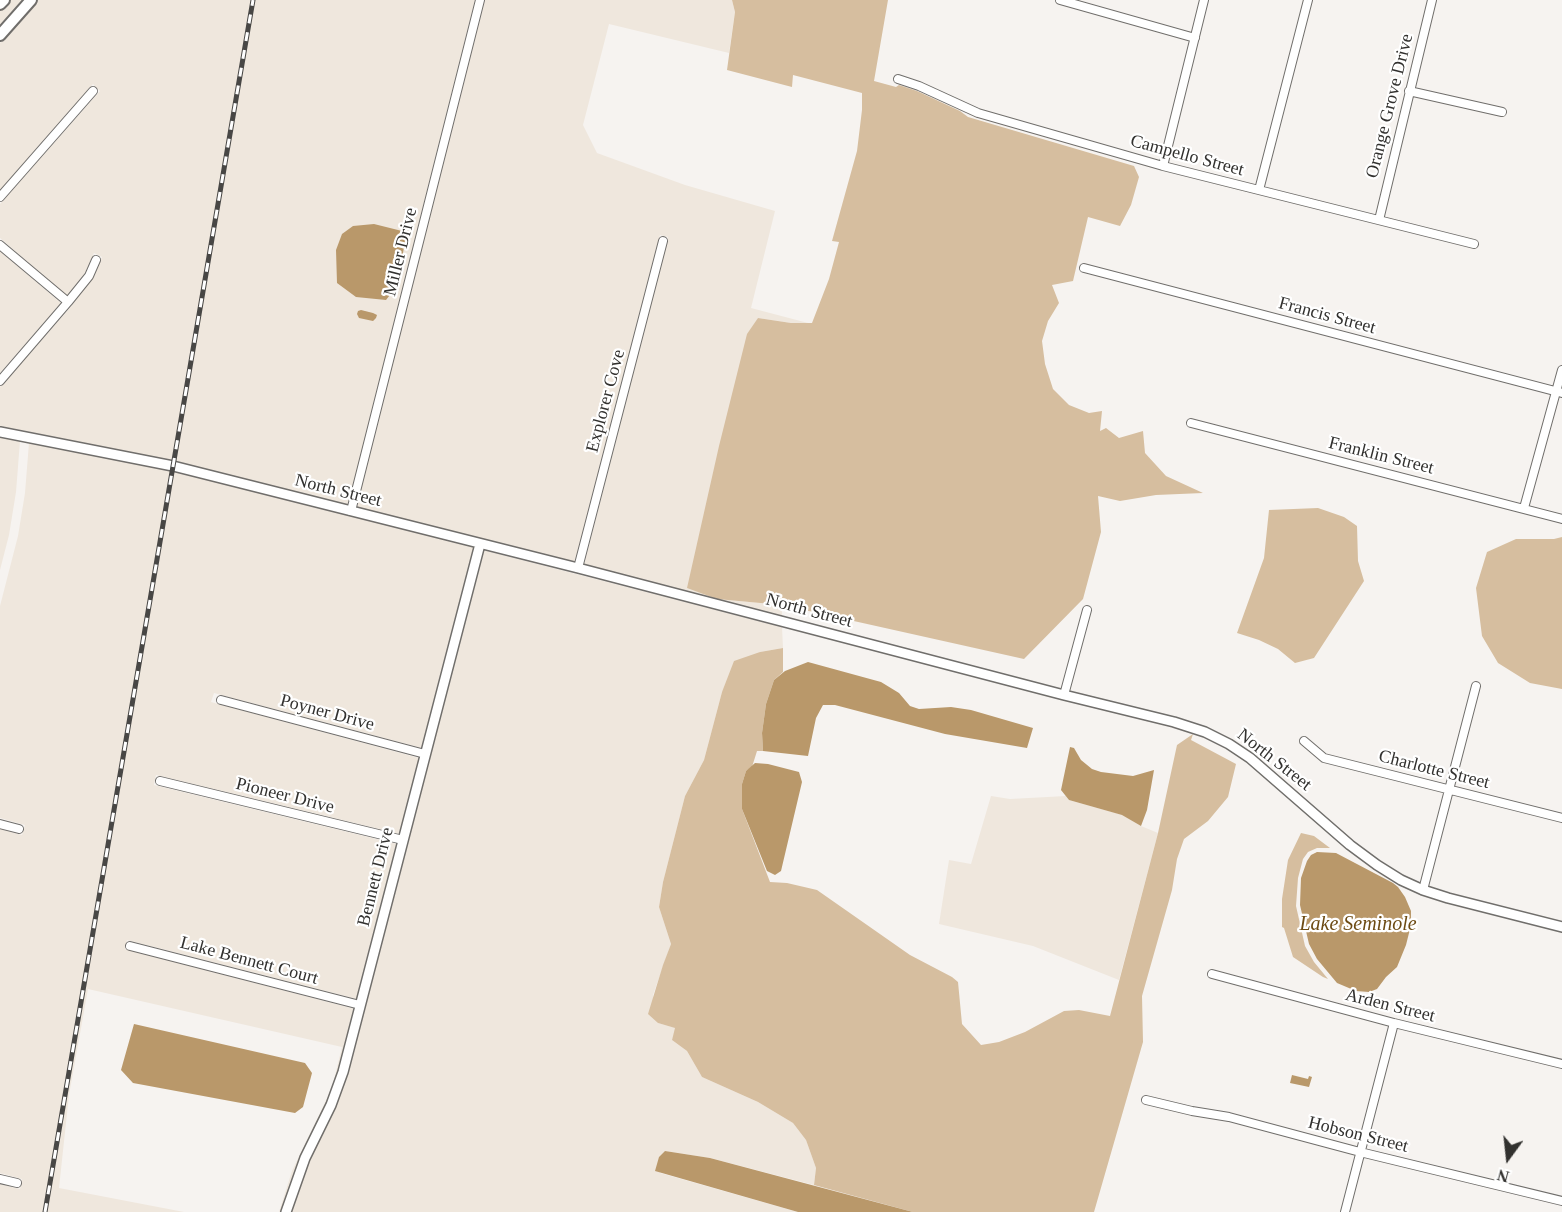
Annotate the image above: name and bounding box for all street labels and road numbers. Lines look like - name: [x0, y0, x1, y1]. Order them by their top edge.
- street label: Orange Grove Drive: [1362, 32, 1418, 180]
- street label: Campello Street: [1128, 130, 1246, 182]
- street label: Miller Drive: [380, 205, 422, 299]
- street label: Francis Street: [1276, 293, 1378, 339]
- street label: Explorer Cove: [582, 347, 630, 455]
- street label: Franklin Street: [1326, 433, 1436, 479]
- street label: North Street: [292, 470, 384, 512]
- street label: North Street: [763, 589, 855, 633]
- street label: Poyner Drive: [278, 690, 376, 736]
- street label: North Street: [1232, 724, 1316, 796]
- street label: Charlotte Street: [1376, 746, 1492, 794]
- street label: Pioneer Drive: [234, 773, 336, 819]
- street label: Bennett Drive: [353, 825, 399, 929]
- street label: Lake Bennett Court: [178, 932, 320, 990]
- street label: Arden Street: [1343, 984, 1437, 1028]
- street label: Hobson Street: [1306, 1112, 1410, 1158]

